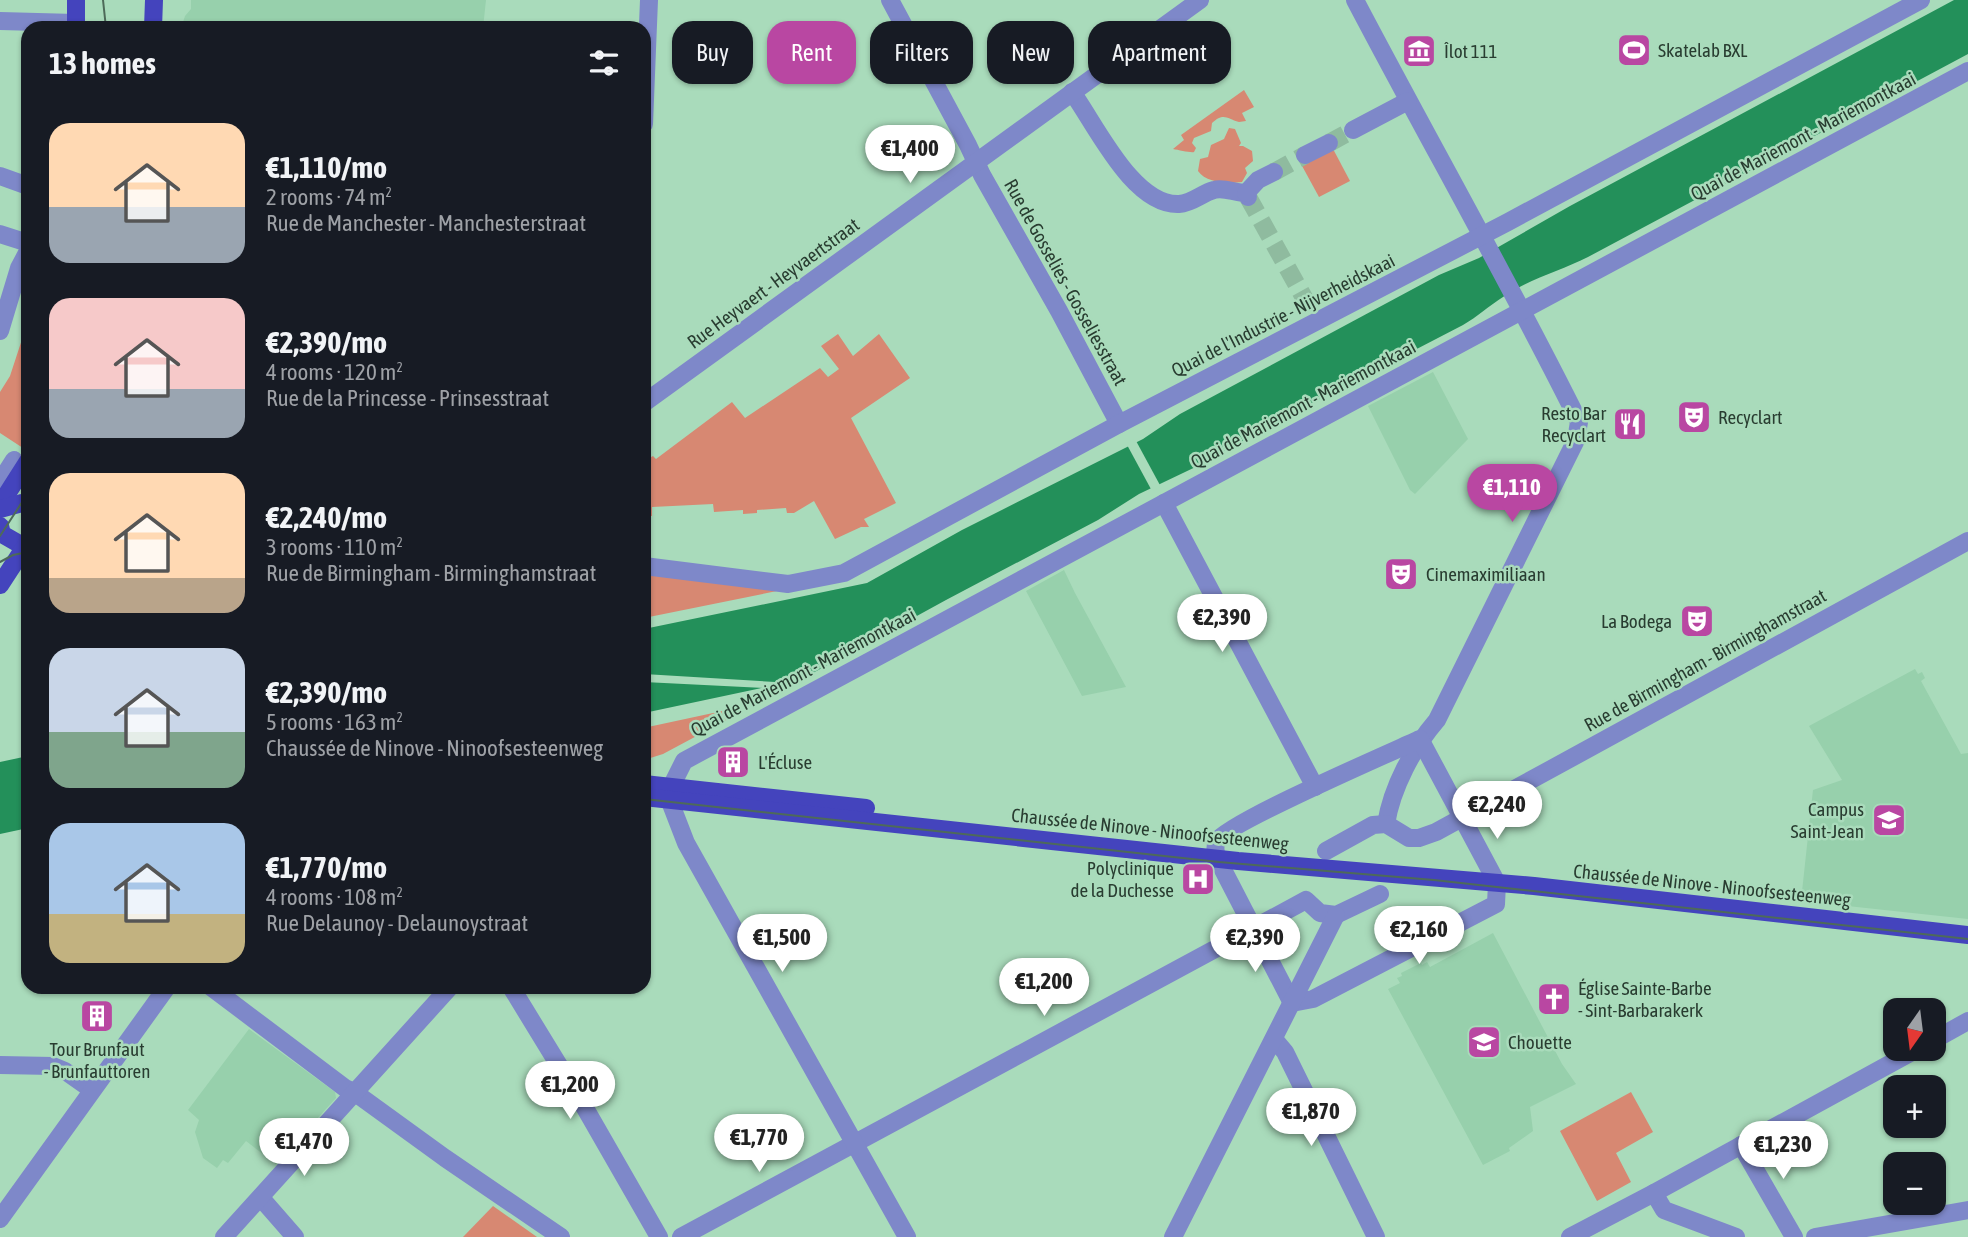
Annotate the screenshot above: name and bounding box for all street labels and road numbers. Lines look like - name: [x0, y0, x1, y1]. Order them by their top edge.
- street label: Quai de Mariemont - Mariemontkaai: [1687, 67, 1919, 205]
- street label: Rue de Gosselies - Gosseliesstraat: [1000, 175, 1132, 389]
- street label: Rue Heyvaert - Heyvaertstraat: [683, 213, 863, 353]
- street label: Quai de l'Industrie - Nijverheidskaai: [1168, 249, 1398, 381]
- street label: Quai de Mariemont - Mariemontkaai: [1187, 335, 1419, 473]
- street label: Rue de Birmingham - Birminghamstraat: [1580, 584, 1830, 736]
- street label: Quai de Mariemont - Mariemontkaai: [687, 603, 919, 741]
- street label: Chaussée de Ninove - Ninoofsesteenweg: [1010, 804, 1290, 855]
- street label: Chaussée de Ninove - Ninoofsesteenweg: [1572, 860, 1852, 911]

